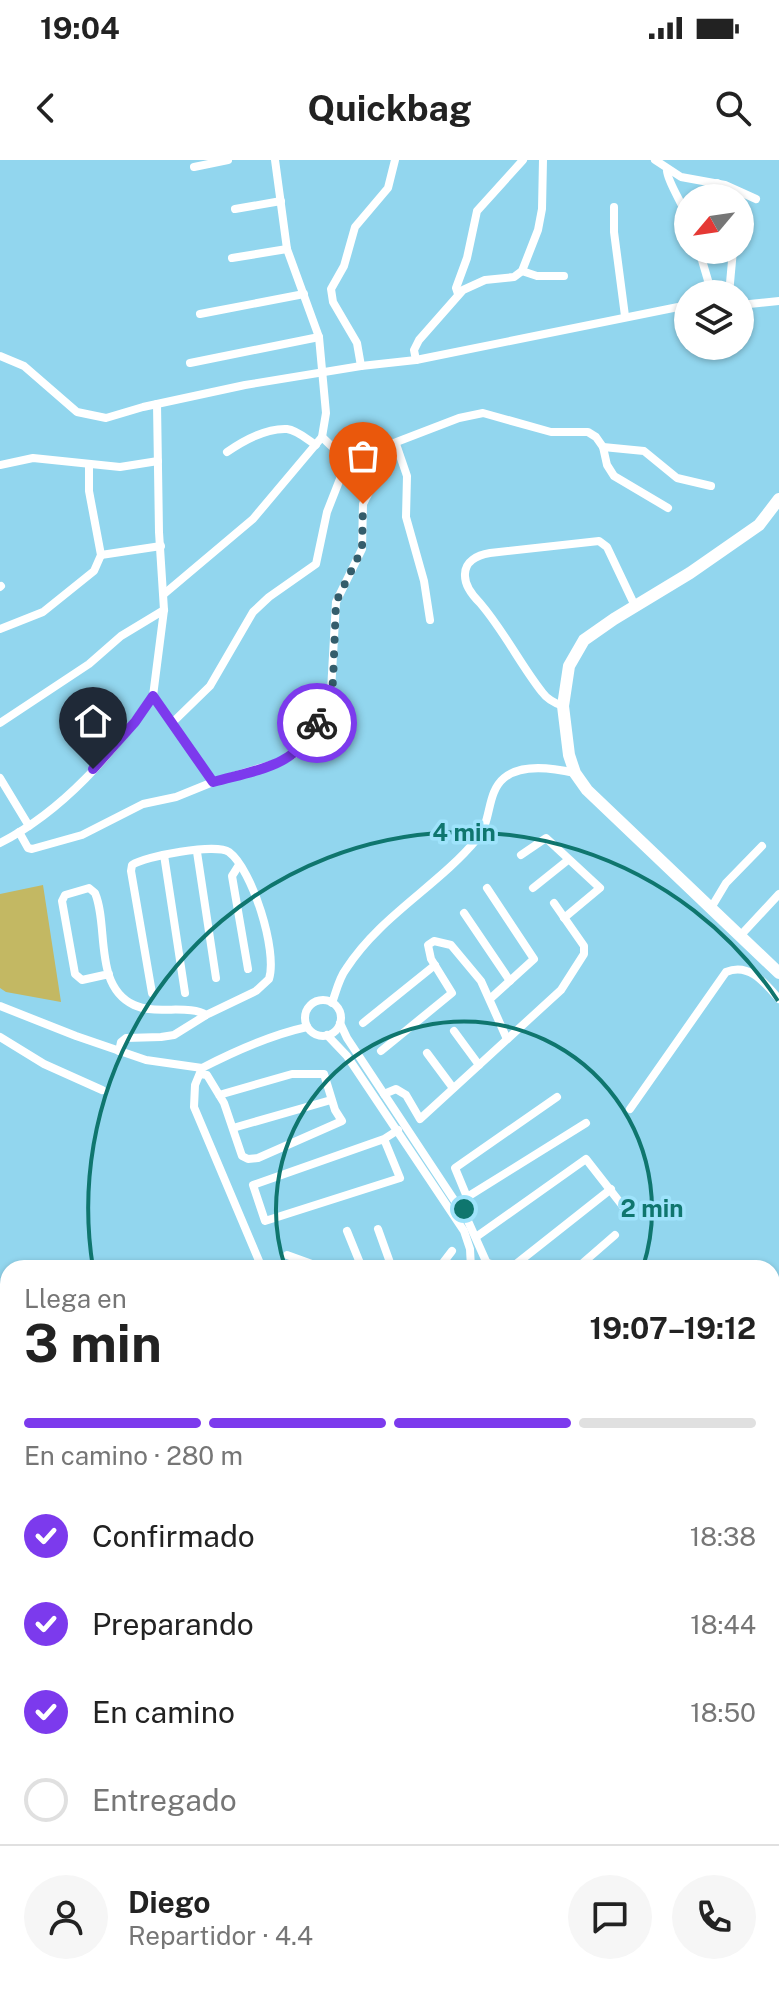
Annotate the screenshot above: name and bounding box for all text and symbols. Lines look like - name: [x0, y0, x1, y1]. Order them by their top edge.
- text: 19:04: [40, 10, 120, 46]
- icon: back: [24, 86, 68, 130]
- icon: search: [711, 86, 755, 130]
- text: Quickbag: [307, 87, 472, 129]
- north arrow: [674, 184, 754, 264]
- map controls: [674, 184, 754, 360]
- button: layers: [674, 280, 754, 360]
- pin: [329, 422, 397, 504]
- icon: bag: [341, 434, 385, 478]
- courier: [277, 683, 357, 763]
- pin: [59, 687, 127, 769]
- icon: home: [71, 699, 115, 743]
- icon: bike: [295, 701, 339, 745]
- text: 4 min: [432, 818, 496, 846]
- text: 2 min: [621, 1194, 683, 1222]
- centre of rings: [450, 1195, 478, 1223]
- text: Llega en: [24, 1283, 127, 1314]
- text: 19:07–19:12: [589, 1310, 756, 1346]
- text: 3 min: [24, 1313, 162, 1374]
- text: En camino · 280 m: [24, 1440, 243, 1471]
- icon: check: [24, 1514, 68, 1558]
- text: Confirmado: [92, 1518, 255, 1554]
- text: 18:38: [690, 1521, 756, 1552]
- icon: check: [24, 1602, 68, 1646]
- text: Preparando: [92, 1606, 254, 1642]
- text: 18:44: [690, 1609, 756, 1640]
- icon: check: [24, 1690, 68, 1734]
- text: En camino: [92, 1694, 235, 1730]
- text: 18:50: [690, 1697, 756, 1728]
- text: Entregado: [92, 1782, 237, 1818]
- button: person: [24, 1875, 108, 1959]
- button: chat: [568, 1875, 652, 1959]
- button: phone: [672, 1875, 756, 1959]
- text: Diego: [128, 1884, 210, 1920]
- text: Repartidor · 4.4: [128, 1920, 313, 1951]

